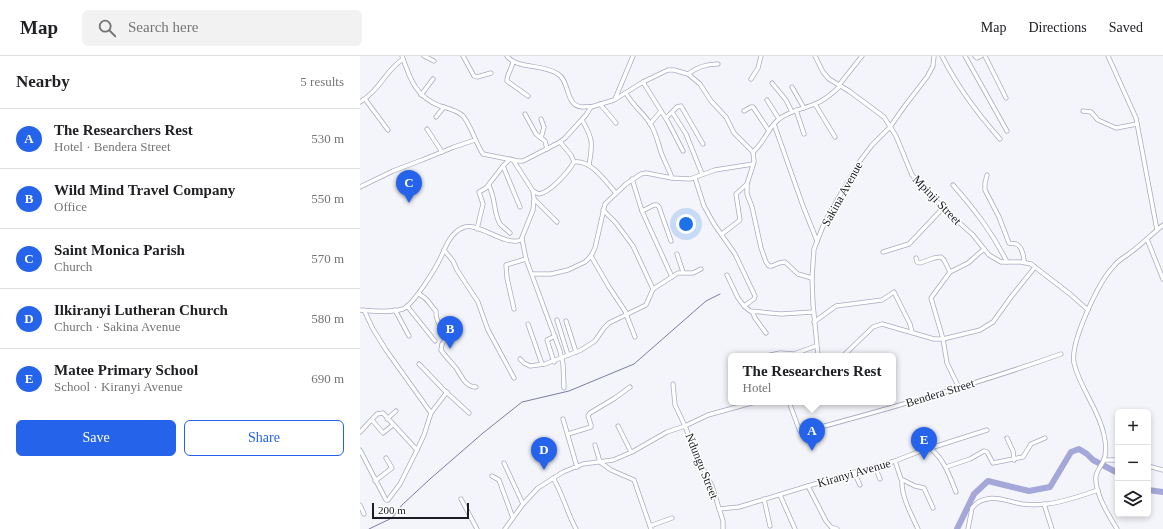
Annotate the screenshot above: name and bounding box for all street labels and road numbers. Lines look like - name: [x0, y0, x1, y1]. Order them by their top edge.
- street label: Sakina Avenue: [819, 159, 865, 229]
- street label: Mpinji Street: [910, 172, 965, 228]
- street label: Bendera Street: [904, 376, 977, 410]
- street label: Ndungu Street: [682, 431, 722, 502]
- street label: Kiranyi Avenue: [816, 456, 892, 490]

